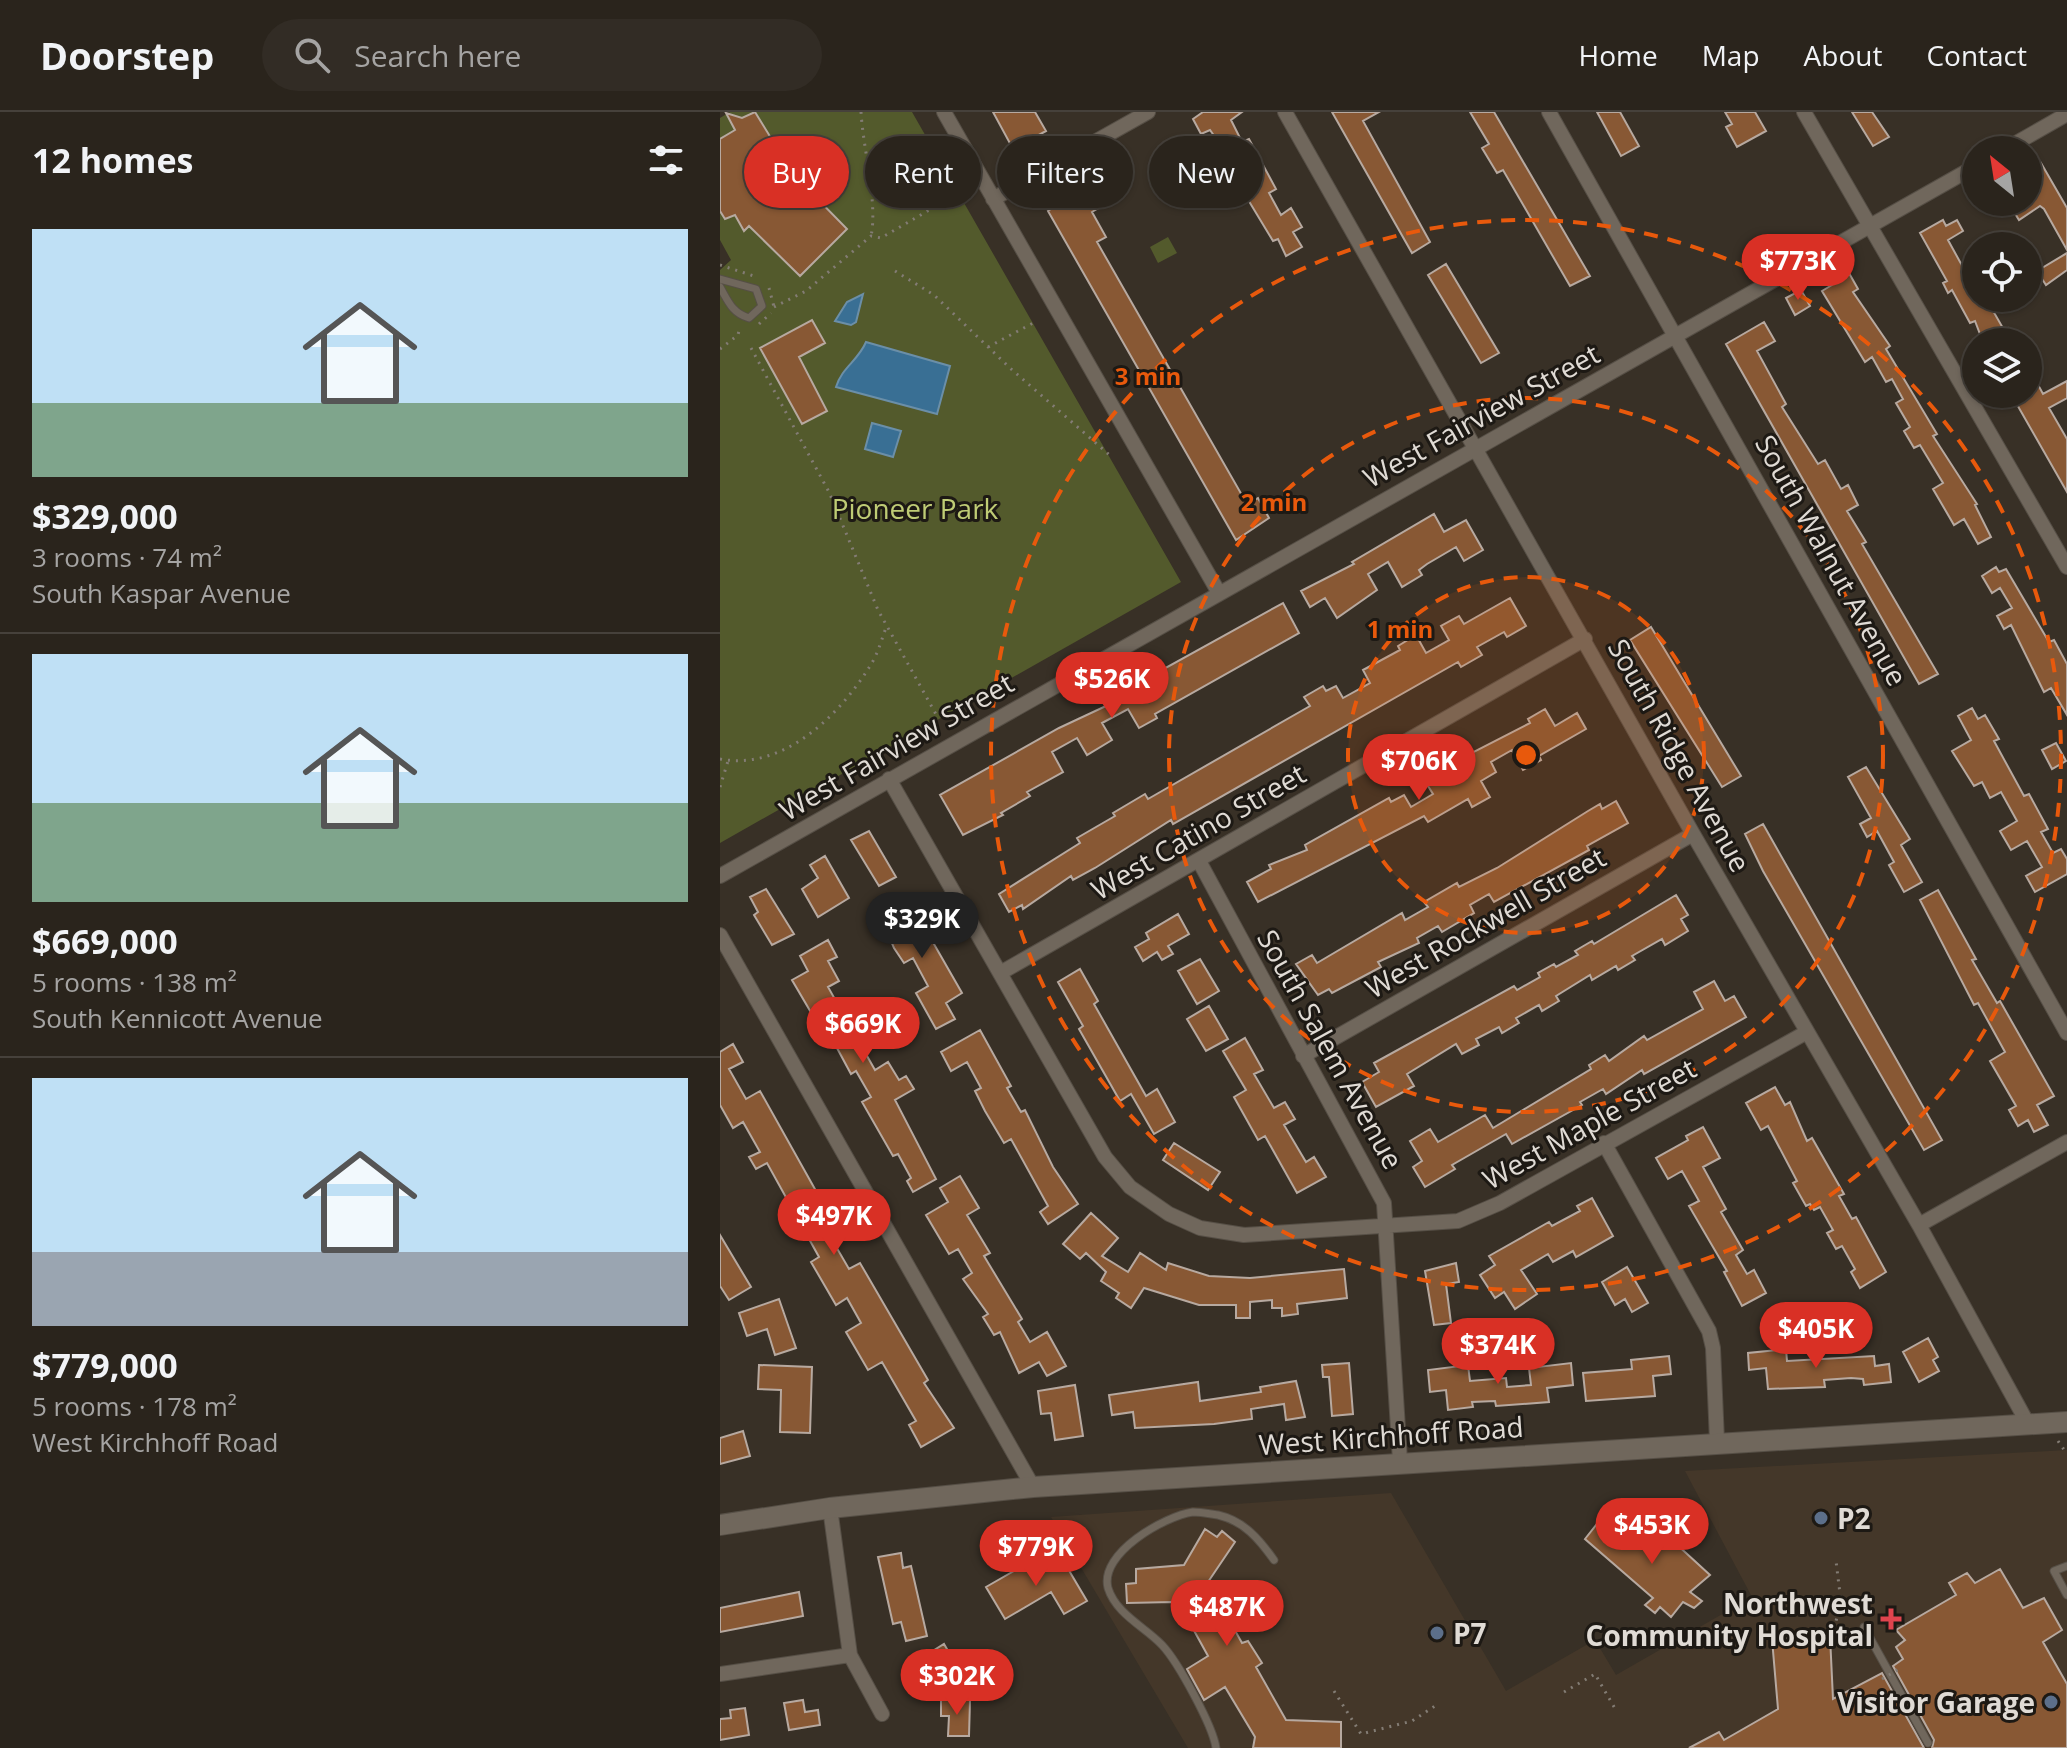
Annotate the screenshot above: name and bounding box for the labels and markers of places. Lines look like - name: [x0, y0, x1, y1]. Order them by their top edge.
- pin: $773K: [1742, 234, 1854, 302]
- pin: $526K: [1056, 652, 1168, 720]
- pin: $706K: [1363, 734, 1475, 802]
- centre of rings: [1512, 741, 1540, 769]
- pin: $329K: [866, 892, 978, 960]
- pin: $669K: [807, 997, 919, 1065]
- pin: $497K: [778, 1189, 890, 1257]
- pin: $405K: [1760, 1302, 1872, 1370]
- pin: $374K: [1442, 1318, 1554, 1386]
- pin: $453K: [1596, 1498, 1708, 1566]
- place label: P2: [1837, 1499, 1871, 1537]
- marker: P2: [1812, 1509, 1830, 1527]
- pin: $779K: [980, 1520, 1092, 1588]
- pin: $487K: [1171, 1580, 1283, 1648]
- place label: Northwest Community Hospital: [1586, 1584, 1873, 1654]
- marker: Northwest Community Hospital: [1880, 1608, 1902, 1630]
- place label: P7: [1453, 1614, 1487, 1652]
- marker: P7: [1428, 1624, 1446, 1642]
- pin: $302K: [901, 1649, 1013, 1717]
- place label: Visitor Garage: [1837, 1683, 2035, 1721]
- marker: Visitor Garage: [2042, 1693, 2060, 1711]

